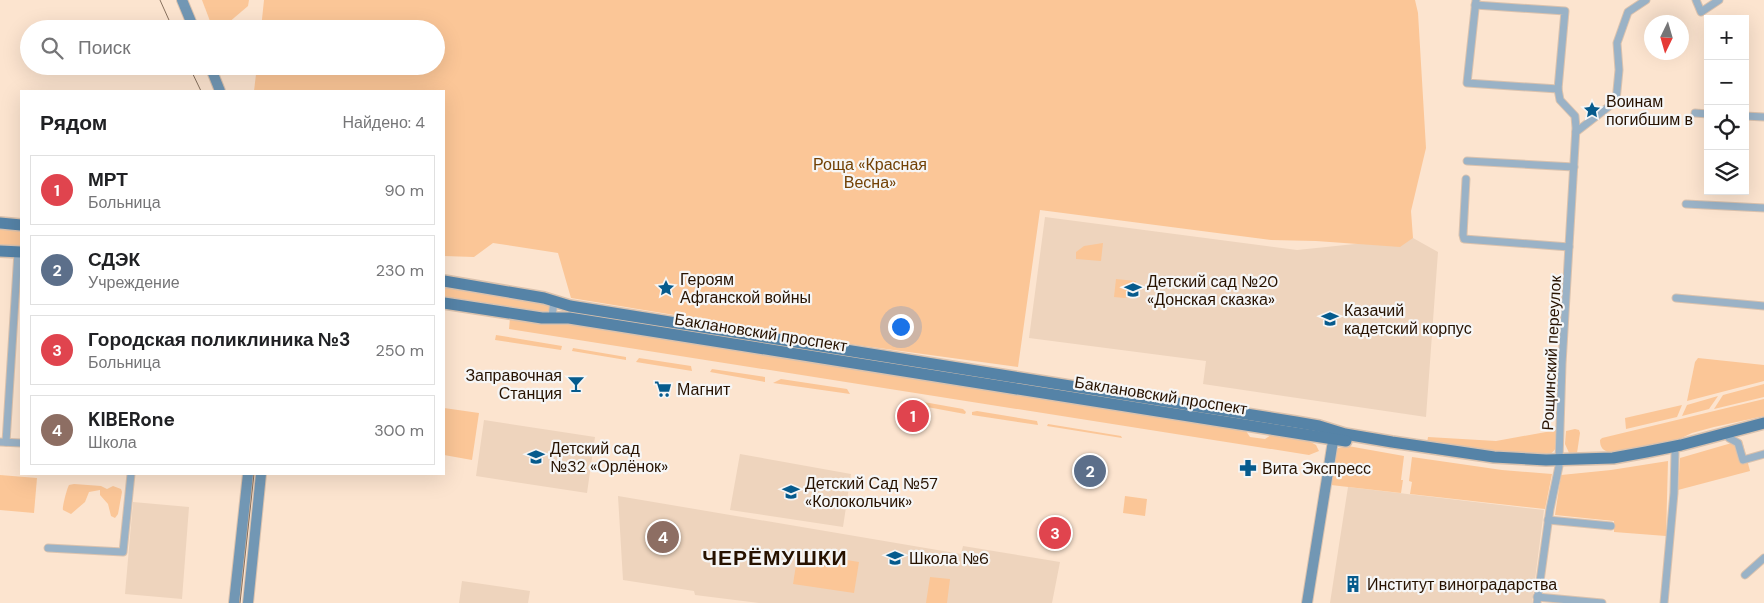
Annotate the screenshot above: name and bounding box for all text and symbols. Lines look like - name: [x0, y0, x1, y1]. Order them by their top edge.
- north arrow: [1644, 15, 1689, 60]
- map controls: [1704, 15, 1749, 195]
- button: +: [1704, 15, 1749, 60]
- search box: [20, 20, 445, 75]
- icon: search: [38, 34, 66, 62]
- text: Поиск: [78, 35, 131, 60]
- button: −: [1704, 60, 1749, 105]
- place label: Воинам погибшим в: [1606, 91, 1693, 130]
- place icon: Воинам погибшим в: [1582, 100, 1602, 120]
- button: locate: [1704, 105, 1749, 150]
- text: Рядом: [40, 109, 107, 137]
- text: Найдено: 4: [342, 112, 425, 133]
- button: layers: [1704, 150, 1749, 195]
- park label: Роща «Красная Весна»: [813, 154, 927, 193]
- text: МРТ: [88, 167, 128, 192]
- text: 1: [54, 180, 60, 201]
- text: 90 m: [384, 180, 424, 201]
- text: Больница: [88, 192, 161, 213]
- text: СДЭК: [88, 247, 140, 272]
- text: 2: [52, 260, 62, 281]
- text: 230 m: [376, 260, 424, 281]
- place label: Героям Афганской войны: [680, 269, 811, 308]
- place label: Детский сад №20 «Донская сказка»: [1147, 271, 1278, 310]
- text: Учреждение: [88, 272, 180, 293]
- street label: Рощинский переулок: [1537, 274, 1566, 431]
- place icon: Героям Афганской войны: [656, 278, 676, 298]
- school or university icon: Детский сад №20 «Донская сказка»: [1123, 280, 1143, 300]
- place label: Казачий кадетский корпус: [1344, 300, 1472, 339]
- street label: Баклановский проспект: [673, 308, 849, 357]
- school or university icon: Казачий кадетский корпус: [1320, 309, 1340, 329]
- your location: [888, 314, 914, 340]
- text: Городская поликлиника №3: [88, 327, 351, 352]
- text: 3: [52, 340, 62, 361]
- text: 250 m: [376, 340, 424, 361]
- text: Больница: [88, 352, 161, 373]
- place label: Заправочная Станция: [465, 365, 562, 404]
- street label: Баклановский проспект: [1073, 371, 1249, 420]
- bar icon: Заправочная Станция: [566, 374, 586, 394]
- supermarket icon: Магнит: [653, 379, 673, 399]
- place label: Магнит: [677, 379, 731, 400]
- pin: 1: [897, 397, 929, 435]
- text: KIBERone: [88, 407, 175, 432]
- text: 4: [52, 420, 62, 441]
- text: 300 m: [374, 420, 424, 441]
- text: Школа: [88, 432, 137, 453]
- place label: Детский сад №32 «Орлёнок»: [550, 438, 668, 477]
- school or university icon: Детский сад №32 «Орлёнок»: [526, 447, 546, 467]
- pin: 2: [1074, 452, 1106, 490]
- pharmacy icon: Вита Экспресс: [1238, 458, 1258, 478]
- place label: Вита Экспресс: [1262, 458, 1371, 479]
- place label: Детский Сад №57 «Колокольчик»: [805, 473, 938, 512]
- school or university icon: Детский Сад №57 «Колокольчик»: [781, 482, 801, 502]
- pin: 3: [1039, 514, 1071, 552]
- pin: 4: [647, 518, 679, 556]
- district label: ЧЕРЁМУШКИ: [702, 544, 848, 572]
- school or university icon: Школа №6: [885, 548, 905, 568]
- place label: Школа №6: [909, 548, 989, 569]
- building icon: Институт виноградарства: [1343, 574, 1363, 594]
- place label: Институт виноградарства: [1367, 574, 1557, 595]

